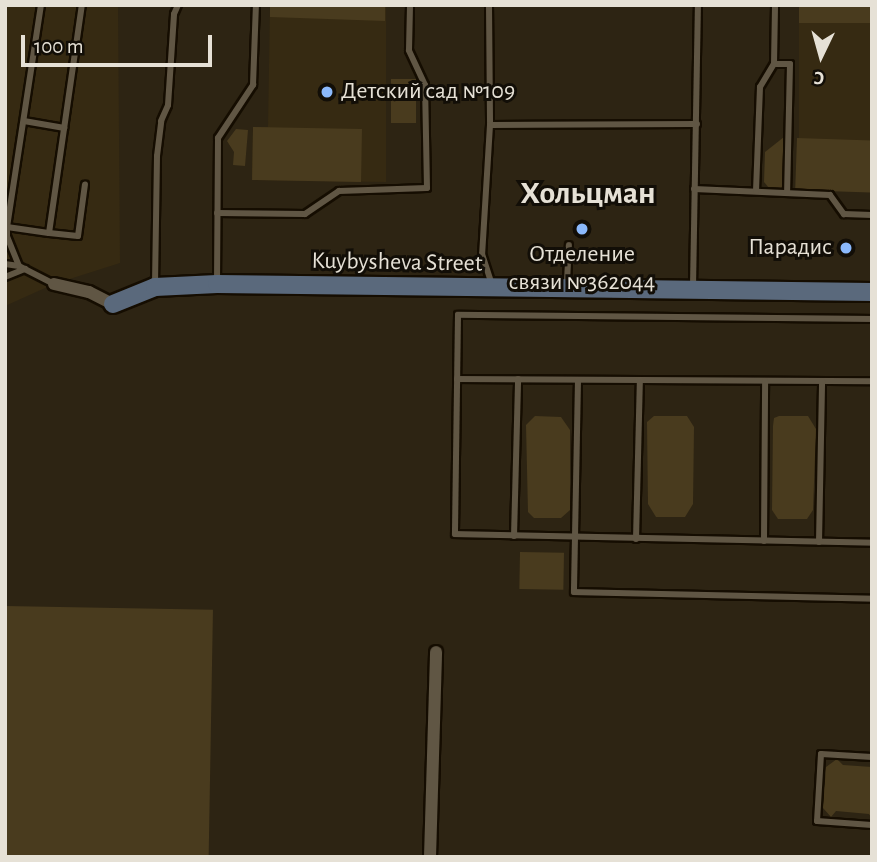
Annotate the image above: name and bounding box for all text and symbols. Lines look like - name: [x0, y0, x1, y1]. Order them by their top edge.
- scale bar: [24, 21, 215, 65]
- north arrow: [786, 21, 856, 91]
- text: 100 m: [34, 36, 84, 57]
- text: С: [813, 67, 825, 87]
- place label: Детский сад №109: [341, 78, 515, 106]
- marker: Детский сад №109: [319, 84, 335, 100]
- district label: Хольцман: [520, 174, 656, 212]
- marker: Отделение связи №362044: [574, 221, 590, 237]
- place label: Парадис: [748, 234, 832, 262]
- marker: Парадис: [838, 240, 854, 256]
- place label: Отделение связи №362044: [509, 241, 655, 297]
- street label: Kuybysheva Street: [311, 247, 483, 279]

